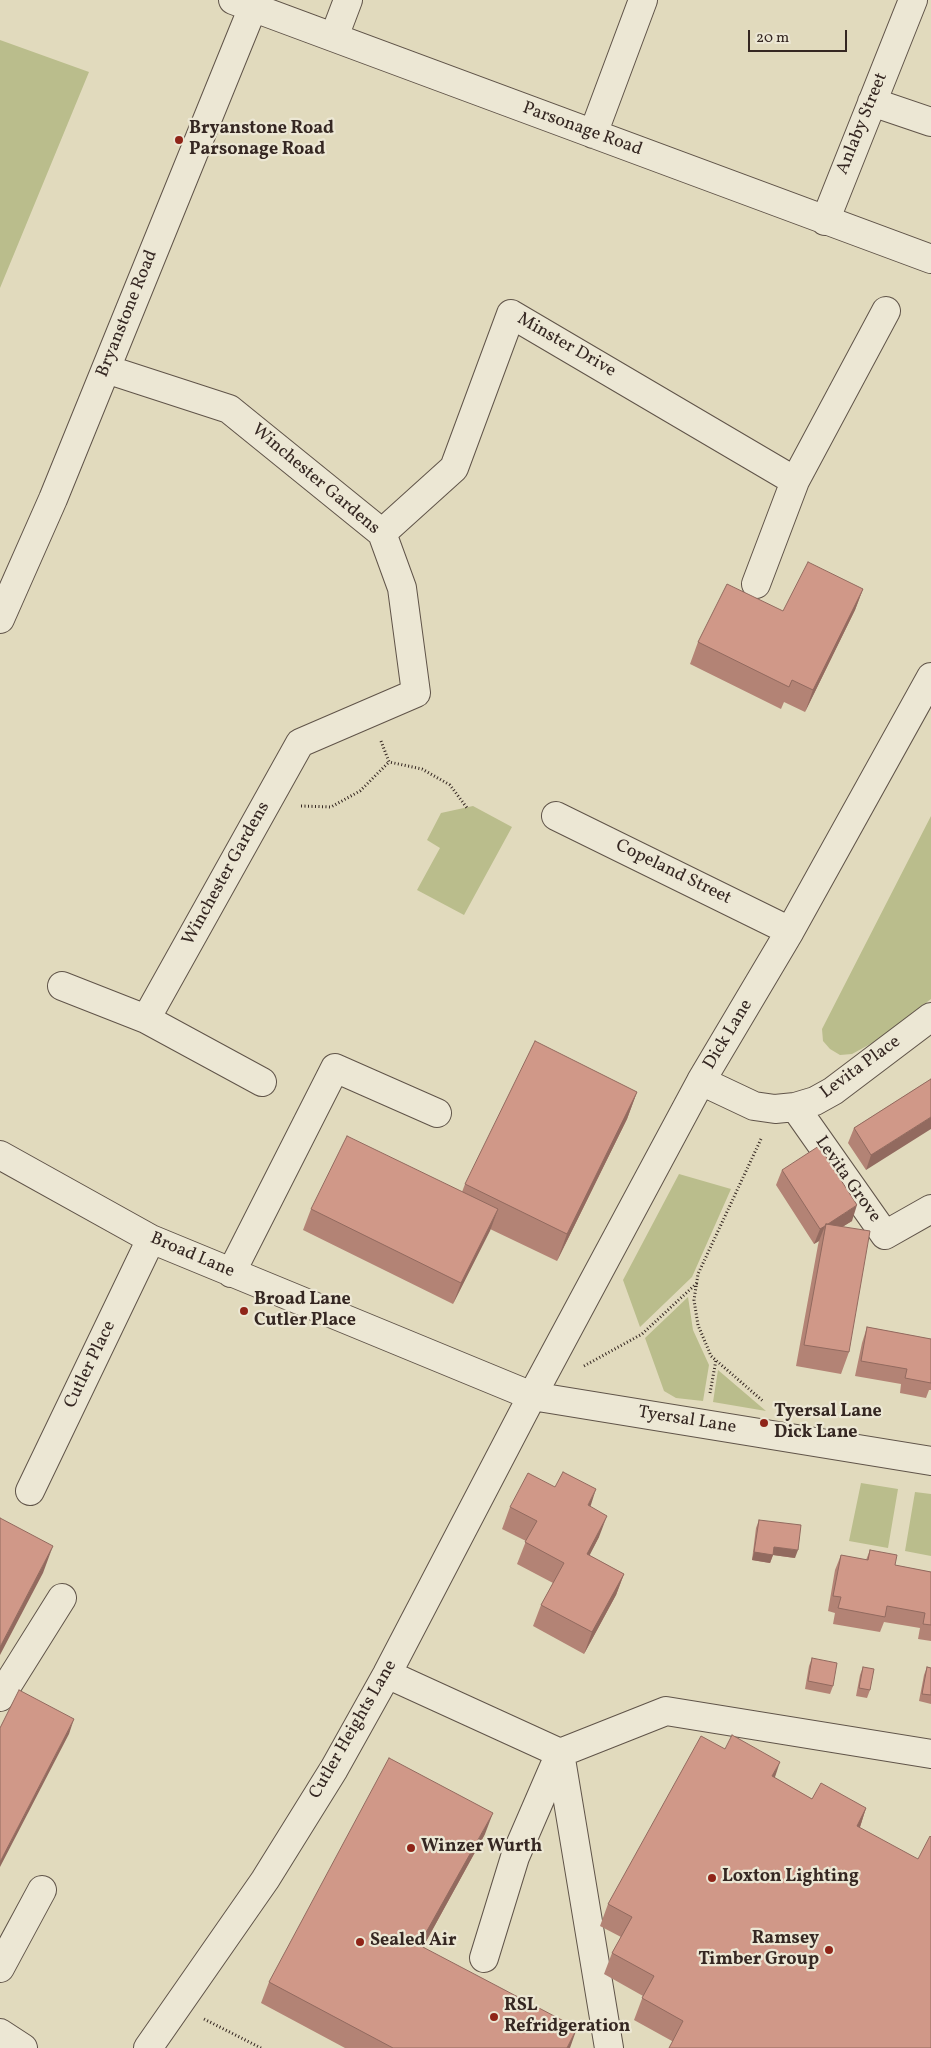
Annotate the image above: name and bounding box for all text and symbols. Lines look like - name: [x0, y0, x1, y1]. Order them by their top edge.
- scale bar: [751, 20, 850, 52]
- text: 20 m: [756, 28, 789, 49]
- street label: Anlaby Street: [833, 70, 893, 178]
- street label: Parsonage Road: [519, 98, 645, 162]
- place label: Bryanstone Road Parsonage Road: [189, 119, 334, 162]
- marker: Bryanstone Road Parsonage Road: [173, 134, 185, 146]
- street label: Bryanstone Road: [93, 247, 163, 381]
- street label: Minster Drive: [513, 309, 619, 383]
- street label: Winchester Gardens: [246, 420, 384, 540]
- street label: Winchester Gardens: [179, 798, 275, 950]
- street label: Copeland Street: [612, 836, 734, 910]
- street label: Dick Lane: [700, 996, 758, 1074]
- street label: Levita Place: [817, 1032, 905, 1104]
- street label: Levita Grove: [809, 1133, 885, 1227]
- street label: Broad Lane: [147, 1229, 237, 1283]
- place label: Broad Lane Cutler Place: [254, 1290, 356, 1332]
- marker: Broad Lane Cutler Place: [238, 1305, 250, 1317]
- street label: Cutler Place: [61, 1318, 121, 1412]
- place label: Tyersal Lane Dick Lane: [774, 1402, 882, 1445]
- street label: Tyersal Lane: [636, 1403, 738, 1439]
- marker: Tyersal Lane Dick Lane: [758, 1417, 770, 1429]
- street label: Cutler Heights Lane: [305, 1657, 403, 1803]
- place label: Winzer Wurth: [421, 1837, 542, 1859]
- marker: Winzer Wurth: [405, 1842, 417, 1854]
- place label: Loxton Lighting: [722, 1867, 859, 1889]
- marker: Loxton Lighting: [706, 1872, 718, 1884]
- place label: Ramsey Timber Group: [698, 1929, 819, 1972]
- place label: Sealed Air: [370, 1931, 457, 1953]
- marker: Sealed Air: [354, 1936, 366, 1948]
- marker: Ramsey Timber Group: [823, 1944, 835, 1956]
- place label: RSL Refridgeration: [504, 1996, 630, 2038]
- marker: RSL Refridgeration: [488, 2011, 500, 2023]

